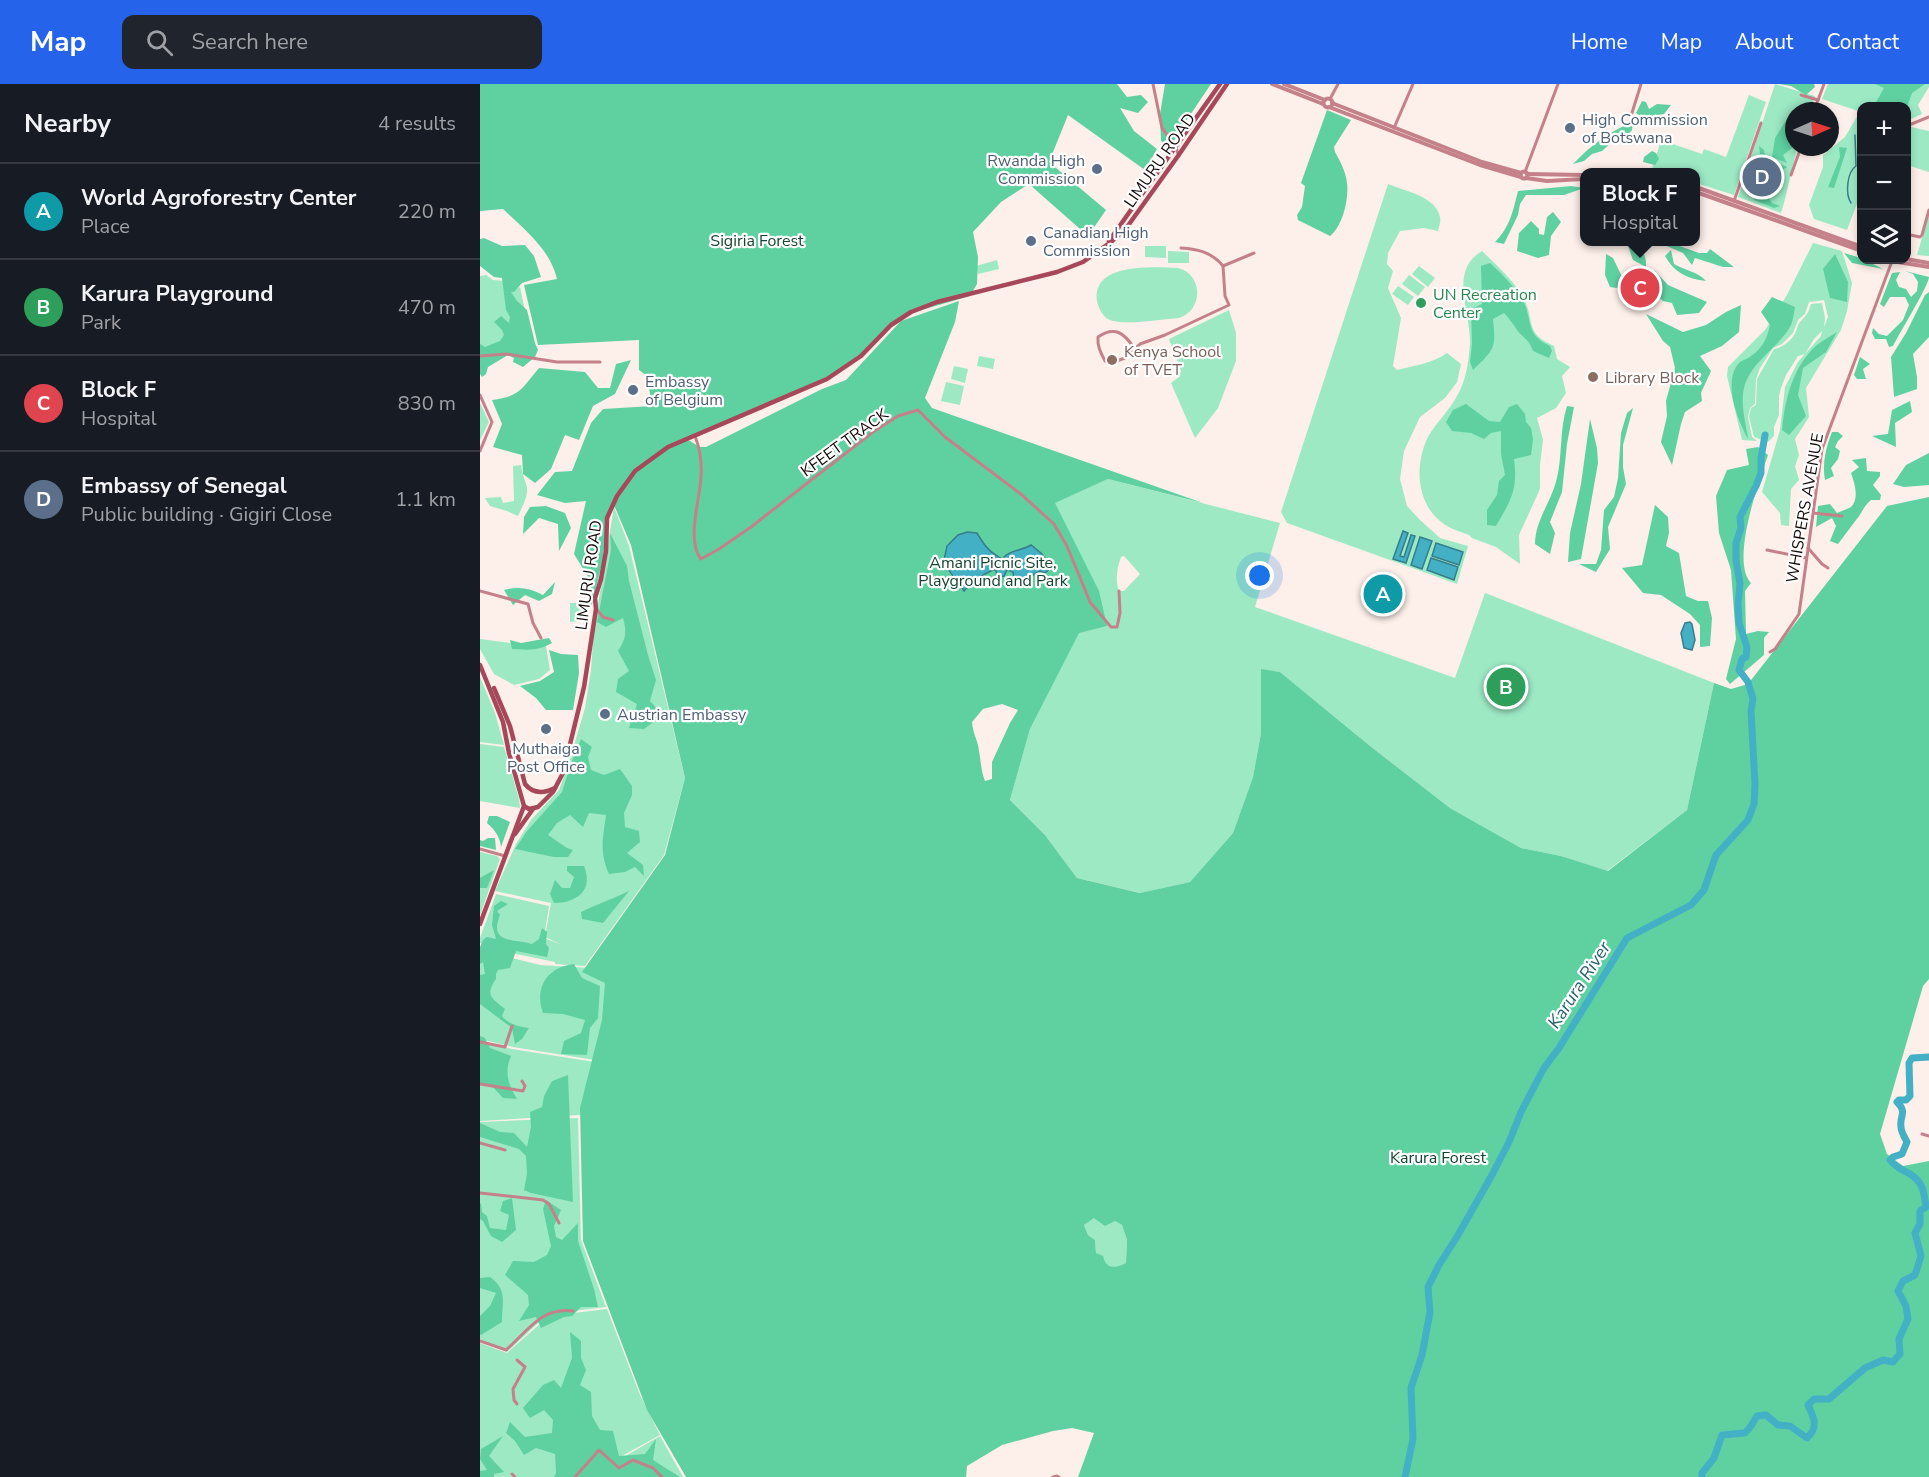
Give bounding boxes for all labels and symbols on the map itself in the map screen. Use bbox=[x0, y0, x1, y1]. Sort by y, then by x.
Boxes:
north arrow bbox=[1785, 102, 1839, 156]
street label: LIMURU ROAD bbox=[1119, 109, 1201, 212]
place label: High Commission of Botswana bbox=[1582, 109, 1708, 149]
marker: High Commission of Botswana bbox=[1563, 121, 1577, 135]
place label: Rwanda High Commission bbox=[987, 150, 1085, 190]
pin: D bbox=[1742, 154, 1782, 200]
marker: Rwanda High Commission bbox=[1090, 162, 1104, 176]
place label: Canadian High Commission bbox=[1043, 222, 1149, 262]
park label: Sigiria Forest bbox=[710, 230, 804, 252]
marker: Canadian High Commission bbox=[1024, 234, 1038, 248]
pin: C bbox=[1620, 266, 1660, 310]
place label: UN Recreation Center bbox=[1433, 284, 1537, 324]
marker: UN Recreation Center bbox=[1414, 296, 1428, 310]
place label: Kenya School of TVET bbox=[1124, 341, 1221, 381]
marker: Kenya School of TVET bbox=[1105, 353, 1119, 367]
place label: Library Block bbox=[1605, 367, 1700, 389]
marker: Library Block bbox=[1586, 370, 1600, 384]
place label: Embassy of Belgium bbox=[645, 371, 723, 411]
marker: Embassy of Belgium bbox=[626, 383, 640, 397]
street label: KFEET TRACK bbox=[796, 403, 894, 482]
street label: WHISPERS AVENUE bbox=[1781, 432, 1829, 585]
street label: LIMURU ROAD bbox=[570, 519, 608, 632]
park label: Amani Picnic Site, Playground and Park bbox=[918, 552, 1069, 592]
your location bbox=[1245, 561, 1274, 590]
pin: A bbox=[1364, 572, 1402, 616]
pin: B bbox=[1486, 664, 1526, 710]
place label: Austrian Embassy bbox=[617, 704, 747, 726]
marker: Austrian Embassy bbox=[598, 707, 612, 721]
marker: Muthaiga Post Office bbox=[539, 722, 553, 736]
place label: Muthaiga Post Office bbox=[507, 738, 585, 778]
water label: Karura River bbox=[1542, 936, 1616, 1033]
park label: Karura Forest bbox=[1390, 1147, 1486, 1169]

